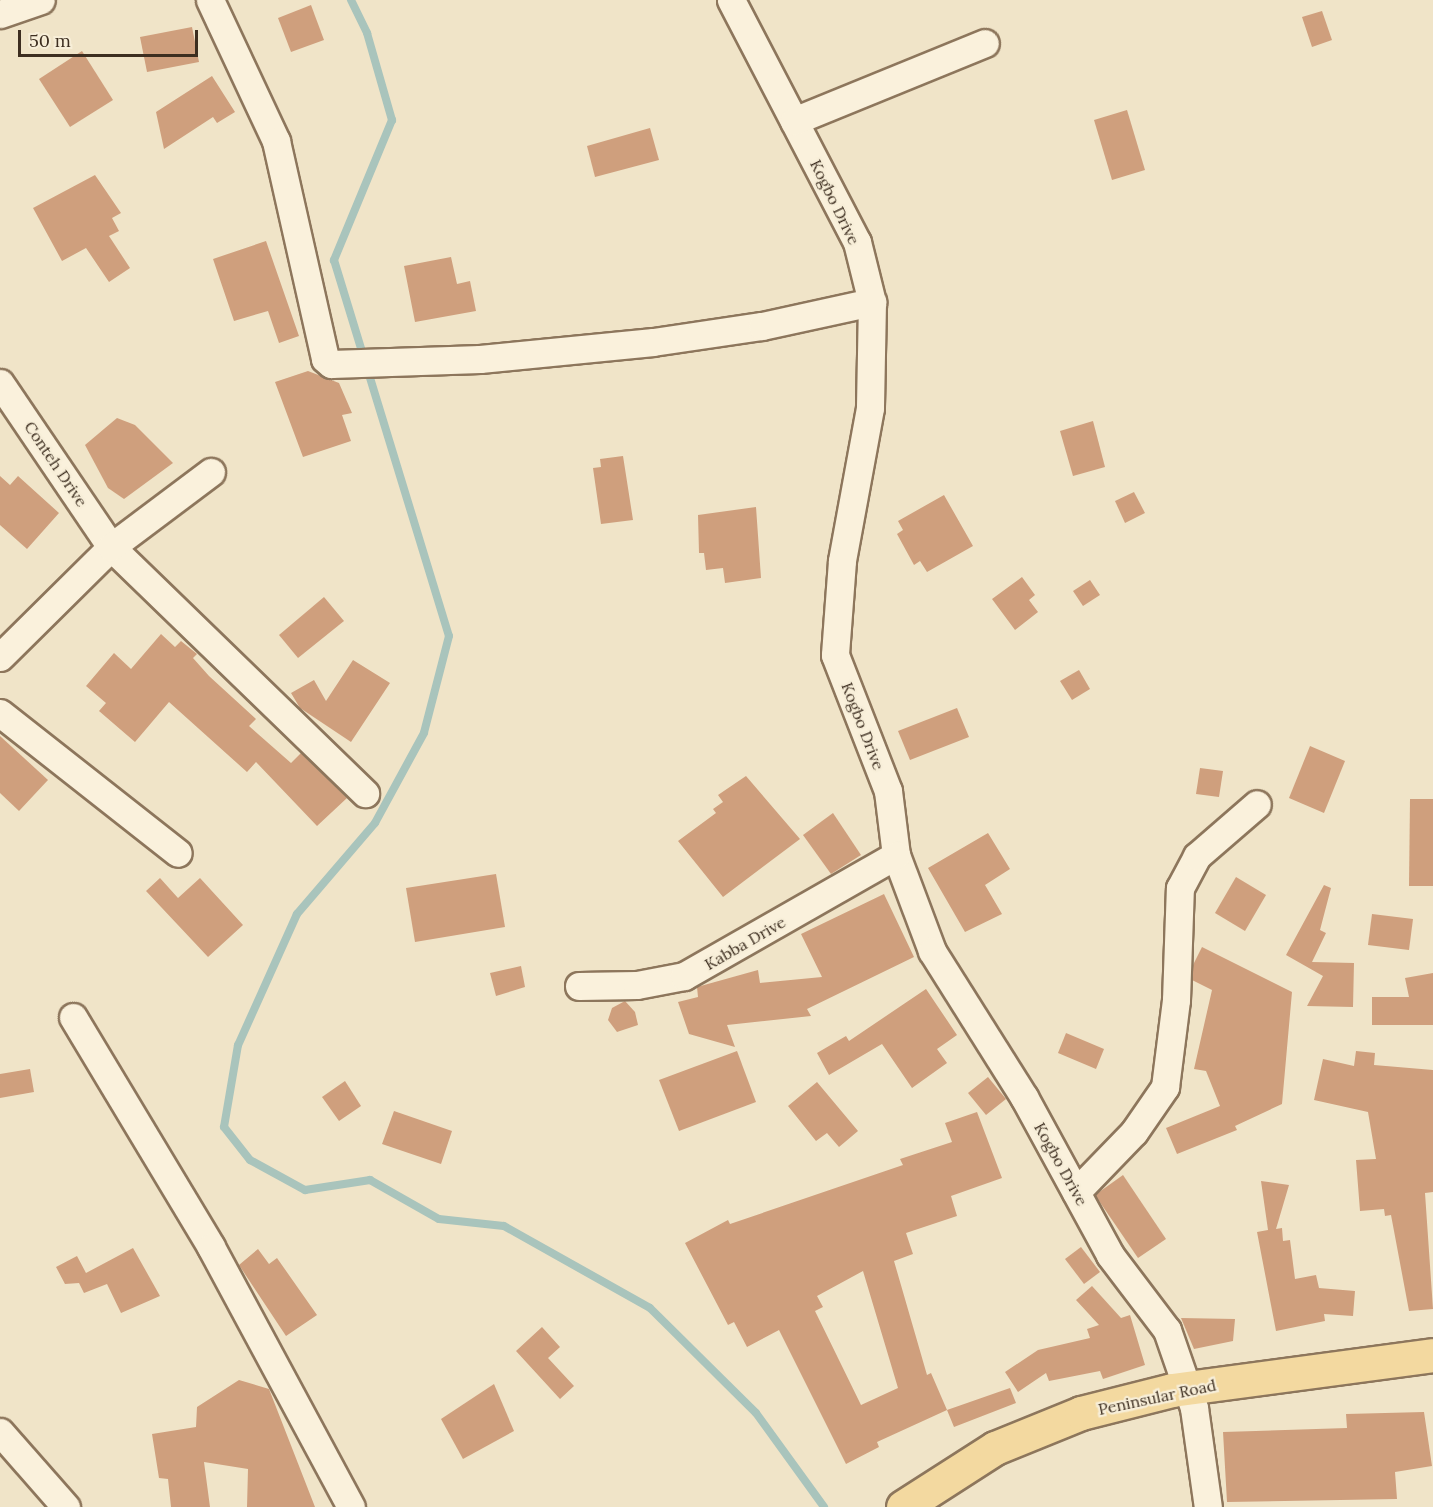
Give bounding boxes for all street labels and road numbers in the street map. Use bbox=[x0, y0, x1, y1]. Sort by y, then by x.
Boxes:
street label: Kogbo Drive bbox=[806, 156, 864, 248]
street label: Conteh Drive bbox=[20, 418, 92, 510]
street label: Kogbo Drive bbox=[838, 680, 888, 772]
street label: Kabba Drive bbox=[701, 912, 789, 974]
street label: Kogbo Drive bbox=[1030, 1119, 1092, 1209]
street label: Peninsular Road bbox=[1096, 1375, 1218, 1419]

